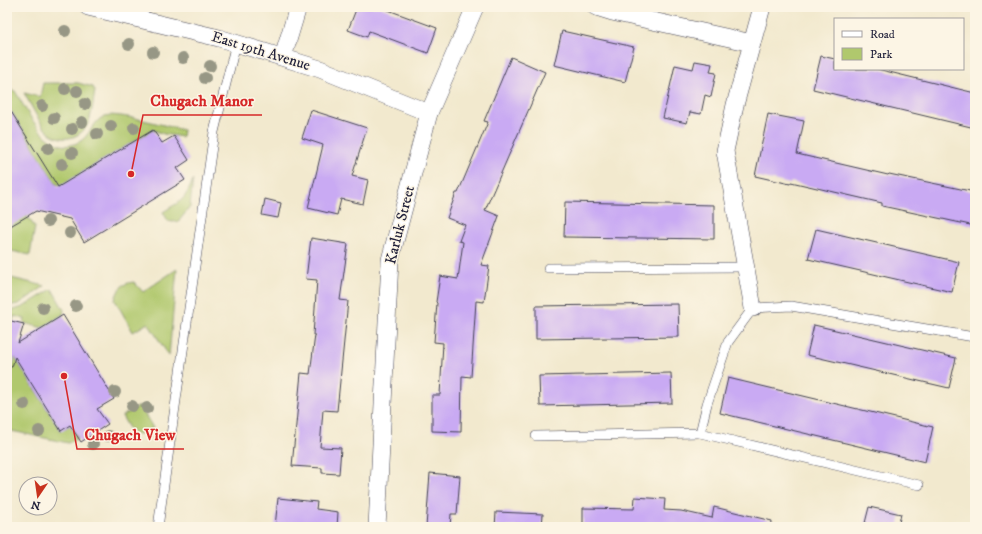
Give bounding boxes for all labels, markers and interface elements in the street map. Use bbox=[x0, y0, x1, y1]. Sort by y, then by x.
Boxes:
legend bbox=[834, 18, 964, 70]
street label: East 19th Avenue bbox=[209, 27, 313, 75]
text: Road bbox=[870, 27, 895, 42]
text: Park bbox=[870, 47, 892, 62]
callout: Chugach Manor bbox=[143, 87, 262, 115]
text: Chugach Manor bbox=[150, 91, 255, 111]
street label: Karluk Street bbox=[381, 184, 419, 266]
callout: Chugach View bbox=[77, 421, 184, 449]
text: Chugach View bbox=[85, 425, 176, 445]
north arrow bbox=[18, 476, 58, 516]
text: N bbox=[30, 497, 42, 513]

